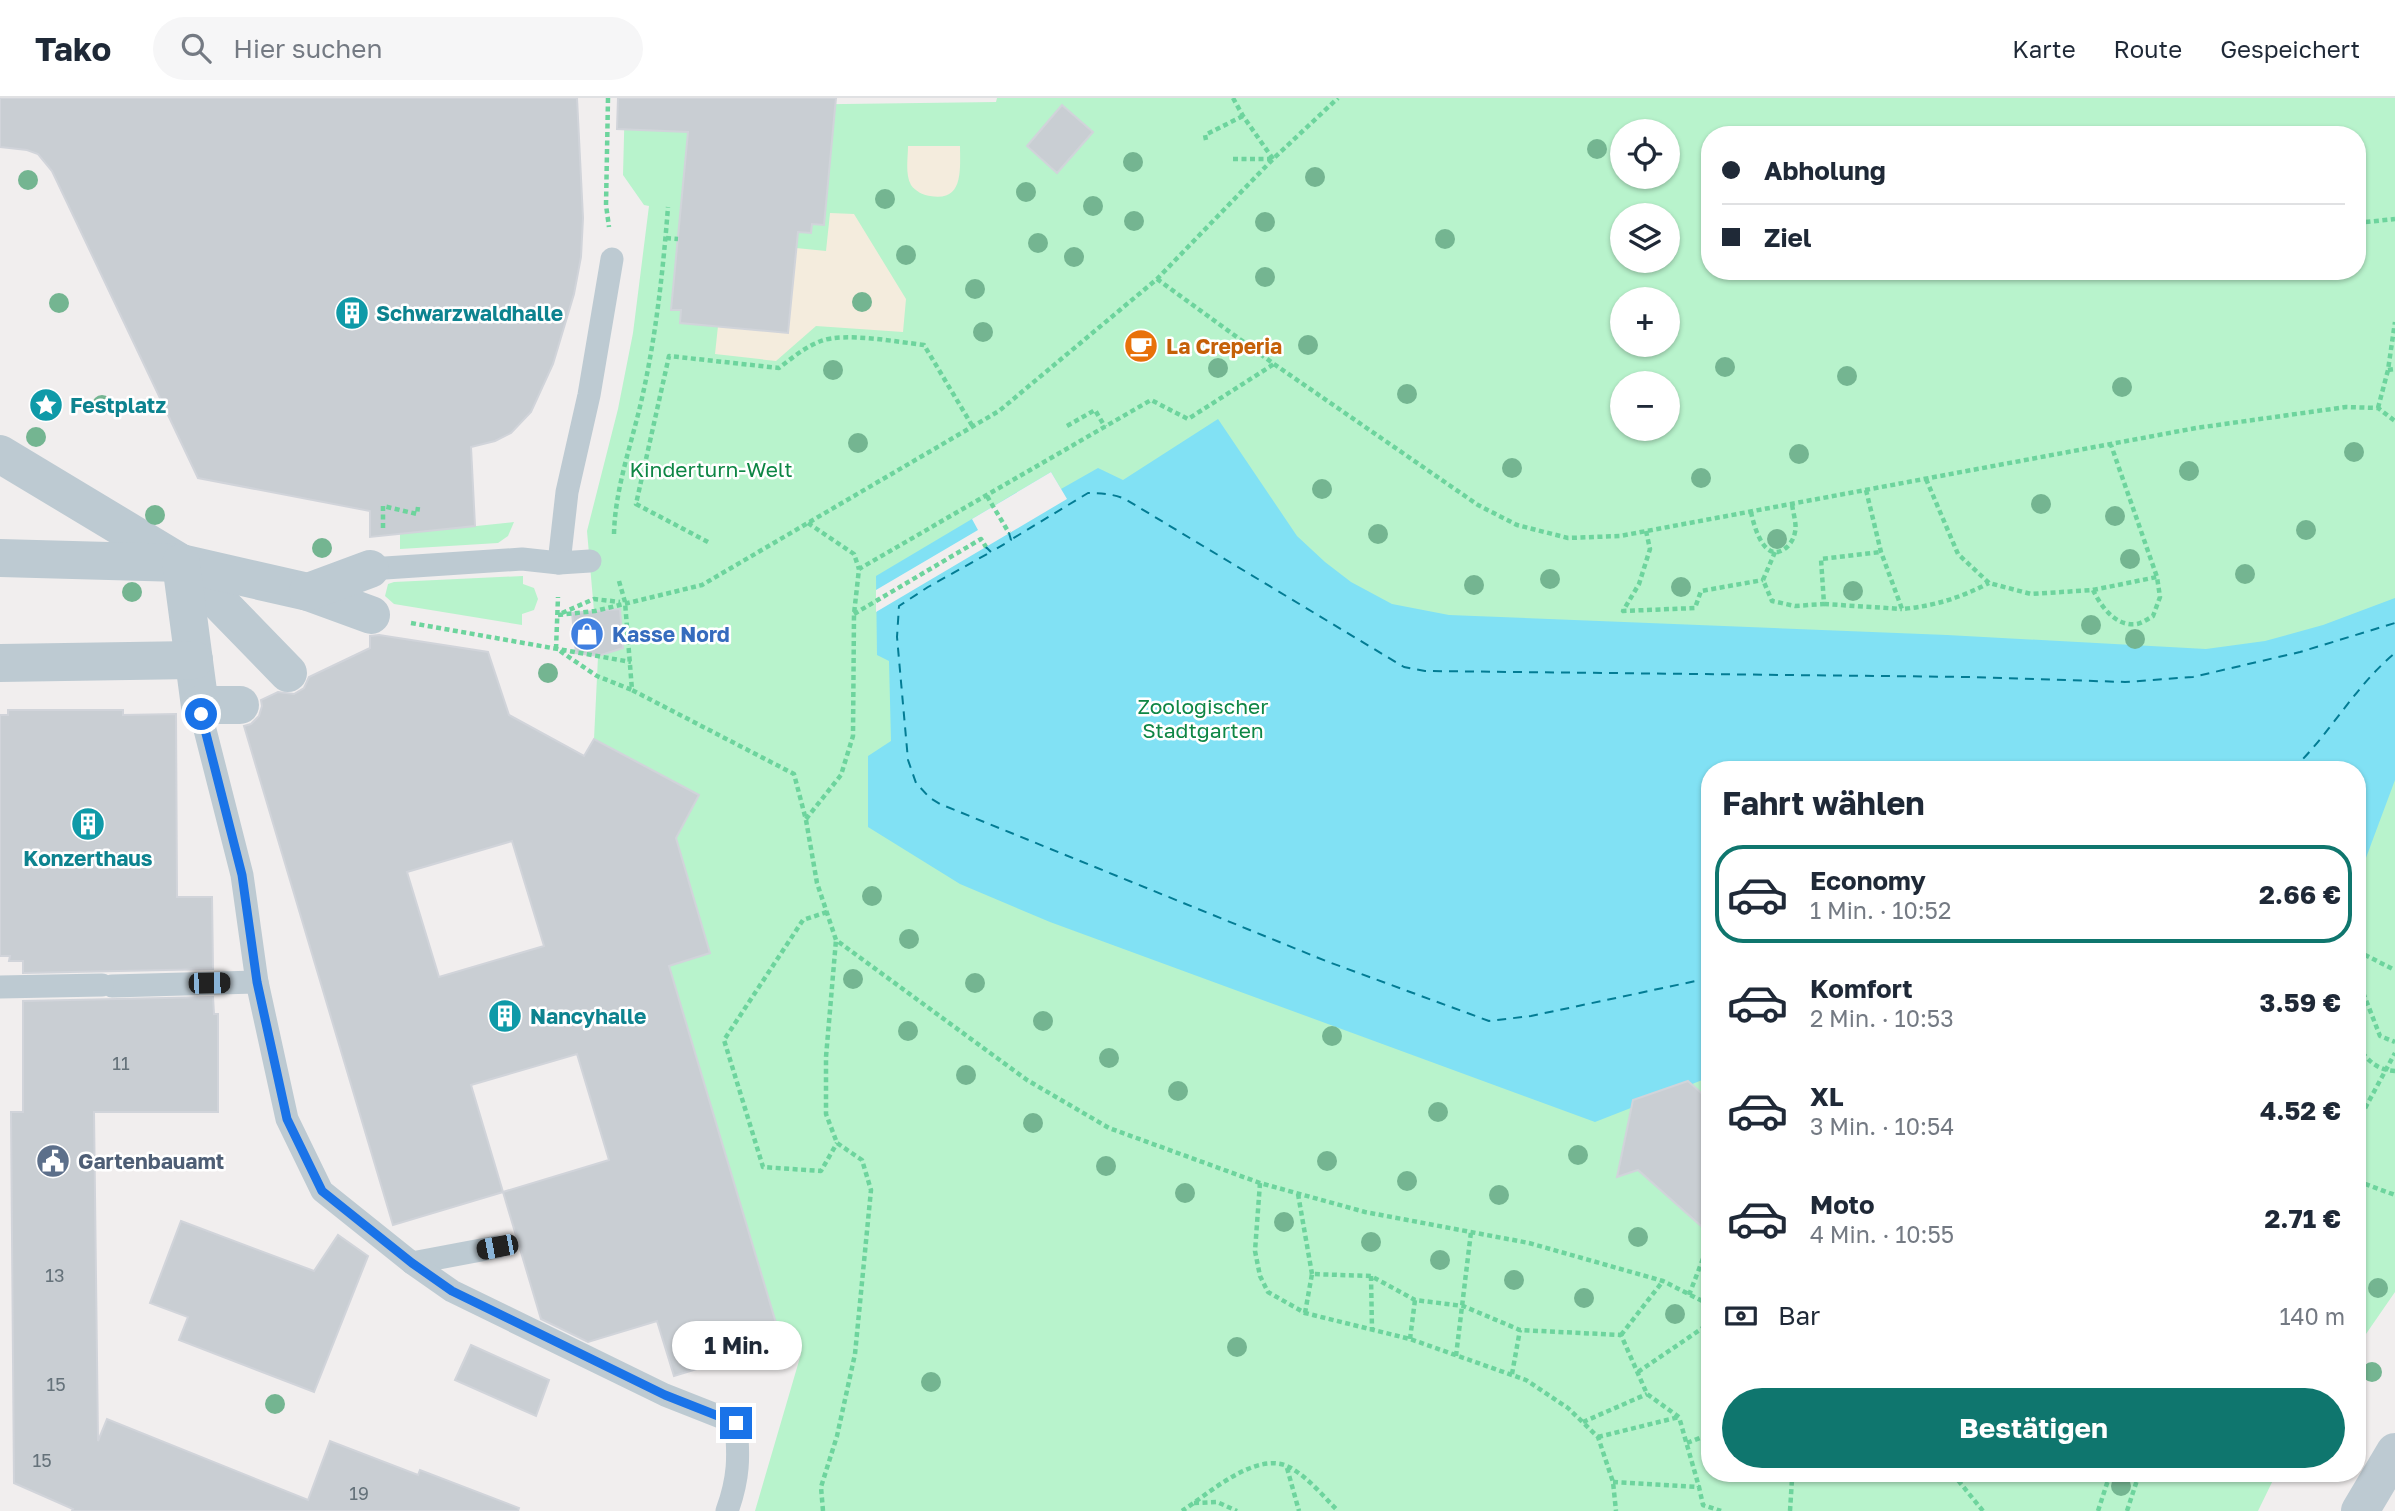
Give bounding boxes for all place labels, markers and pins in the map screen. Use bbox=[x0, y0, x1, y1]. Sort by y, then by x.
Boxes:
building icon: Schwarzwaldhalle bbox=[333, 294, 371, 332]
place label: Schwarzwaldhalle bbox=[376, 300, 563, 326]
cafe icon: La Creperia bbox=[1122, 327, 1160, 365]
place label: La Creperia bbox=[1166, 333, 1282, 359]
place icon: Festplatz bbox=[27, 386, 65, 424]
place label: Festplatz bbox=[70, 392, 167, 418]
shop icon: Kasse Nord bbox=[568, 615, 606, 653]
place label: Kasse Nord bbox=[612, 621, 730, 647]
building icon: Konzerthaus bbox=[69, 805, 107, 843]
place label: Konzerthaus bbox=[23, 845, 153, 871]
building icon: Nancyhalle bbox=[486, 997, 524, 1035]
place label: Nancyhalle bbox=[530, 1003, 646, 1029]
public building icon: Gartenbauamt bbox=[34, 1142, 72, 1180]
place label: Gartenbauamt bbox=[78, 1148, 224, 1174]

